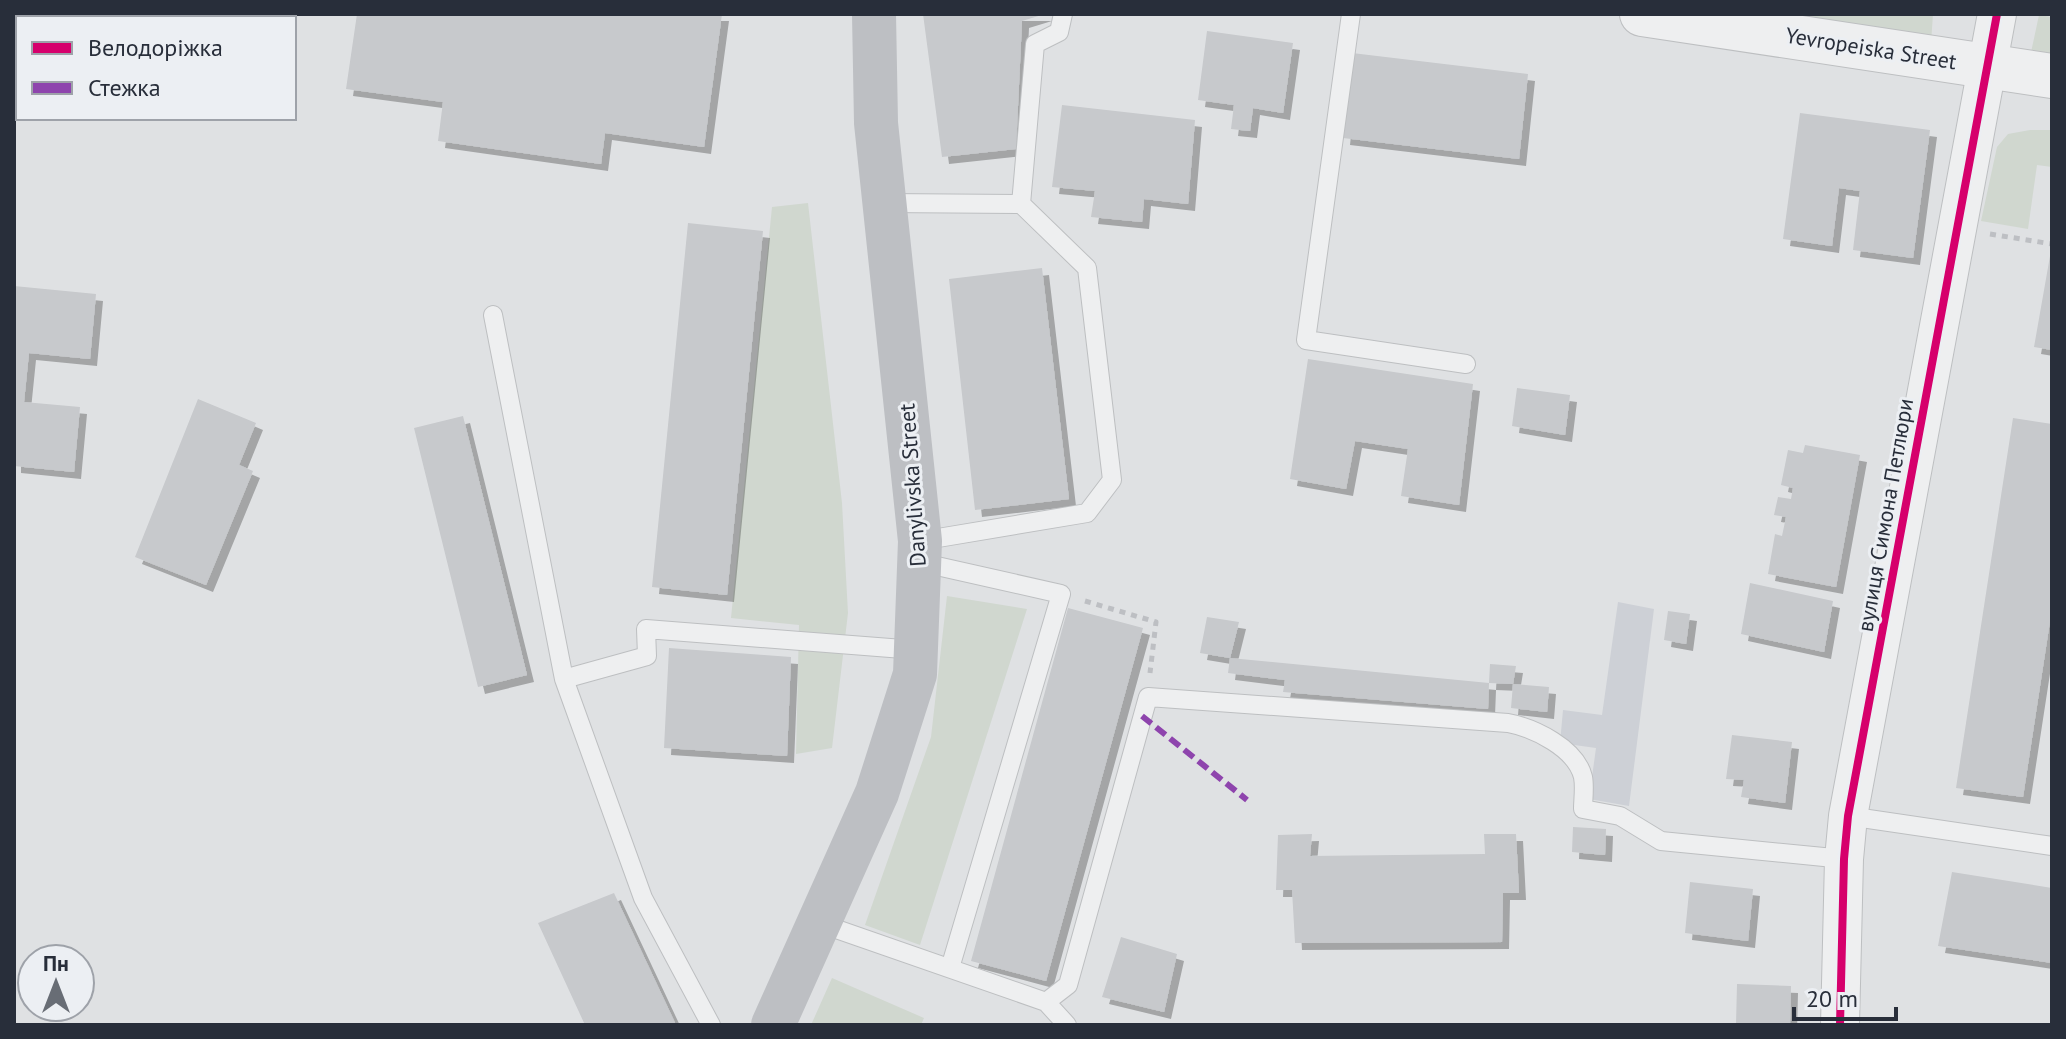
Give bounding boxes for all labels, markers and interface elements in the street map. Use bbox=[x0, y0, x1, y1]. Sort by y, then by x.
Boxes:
legend bbox=[16, 16, 296, 120]
street label: Yevropeiska Street bbox=[1784, 21, 1959, 75]
text: Велодоріжка bbox=[88, 32, 223, 63]
text: Стежка bbox=[88, 72, 161, 103]
street label: вулиця Симона Петлюри bbox=[1851, 396, 1919, 634]
street label: Danylivska Street bbox=[892, 402, 932, 567]
north arrow bbox=[16, 943, 96, 1023]
text: Пн bbox=[43, 949, 69, 977]
scale bar bbox=[1794, 971, 1896, 1021]
text: 20 m bbox=[1806, 983, 1858, 1014]

